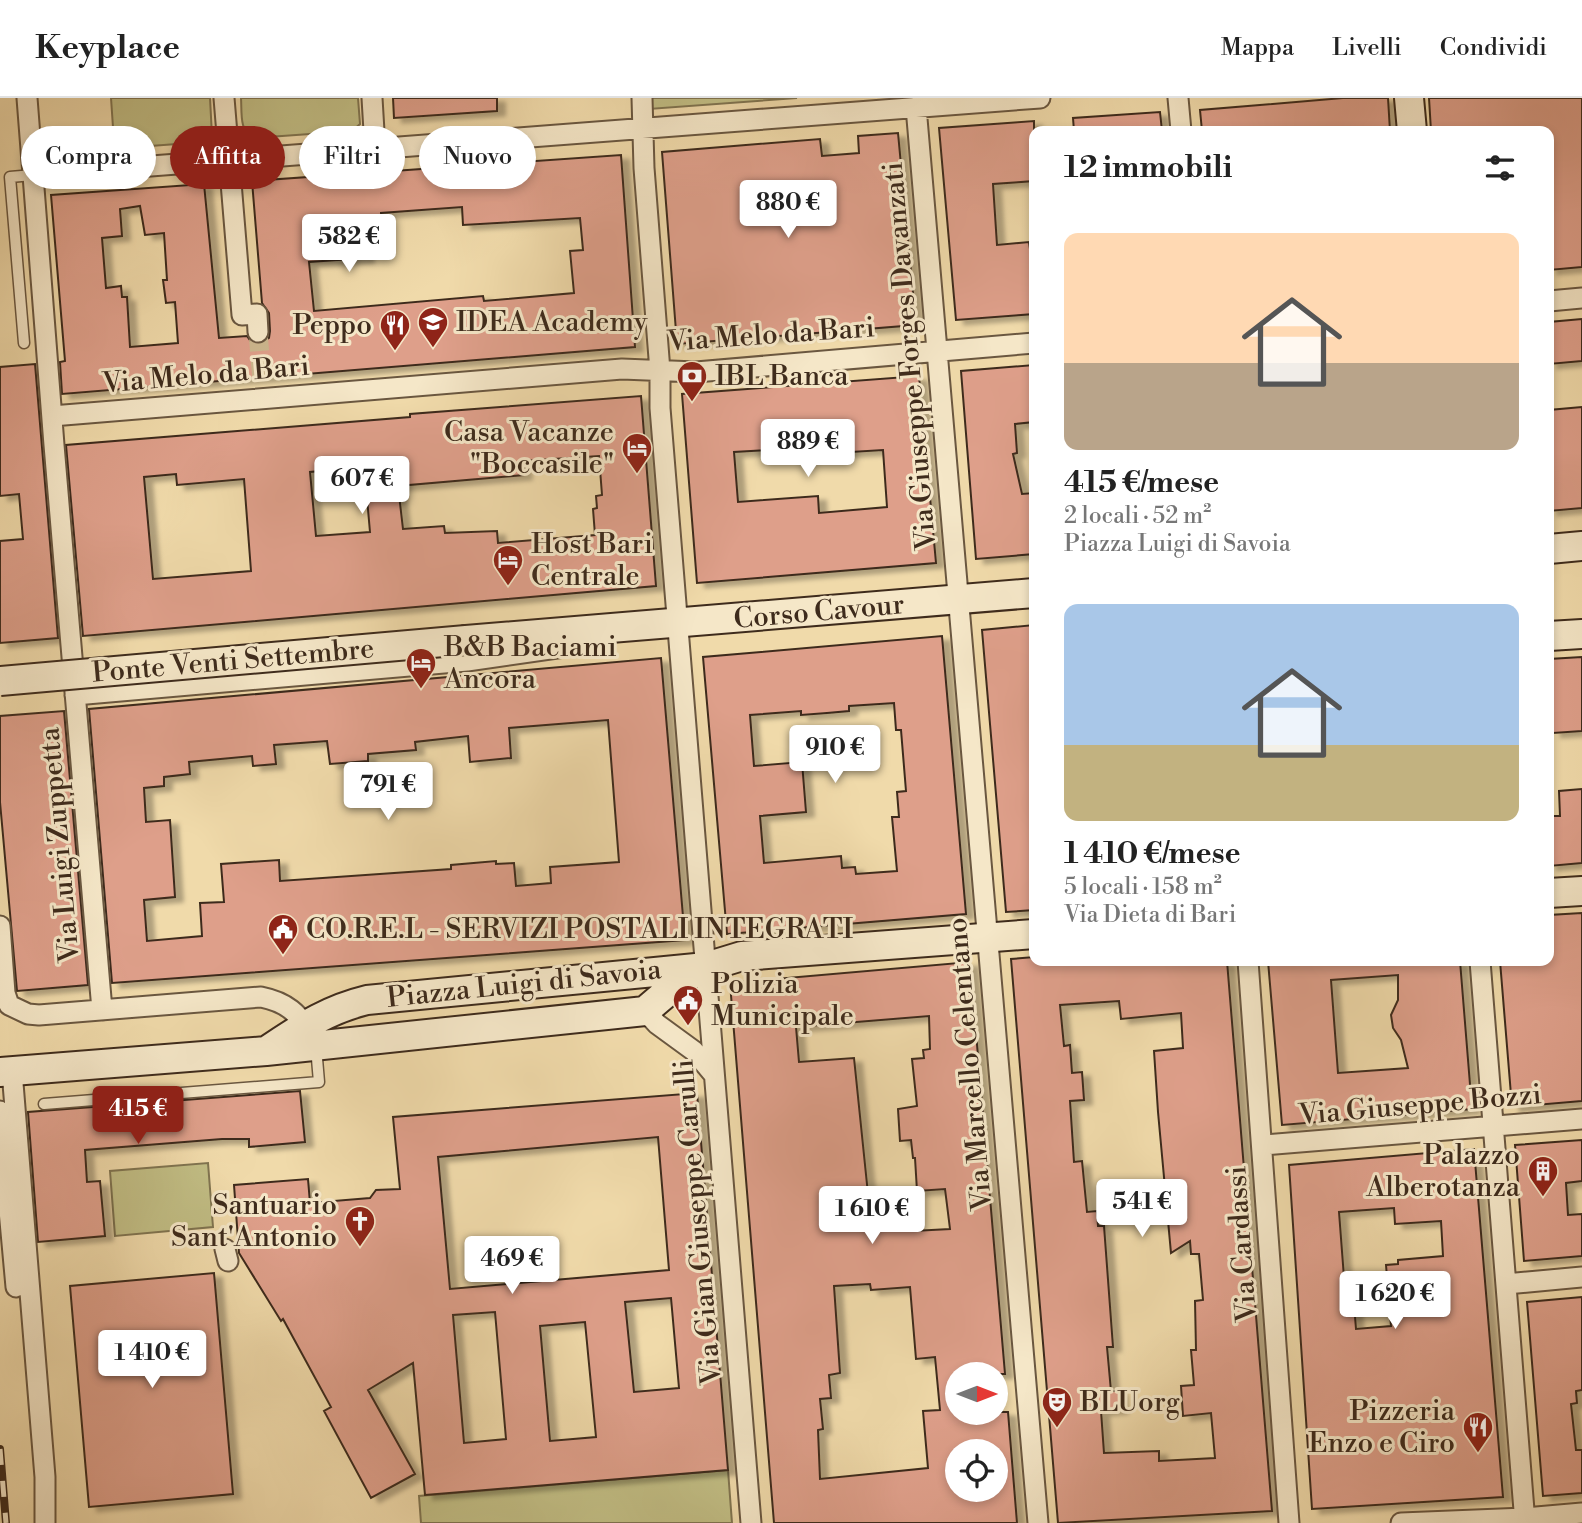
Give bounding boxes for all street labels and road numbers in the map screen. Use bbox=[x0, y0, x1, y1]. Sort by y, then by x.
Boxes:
street label: Via Giuseppe Forges Davanzati bbox=[876, 160, 944, 553]
street label: Via Melo da Bari bbox=[665, 310, 876, 360]
street label: Via Melo da Bari bbox=[100, 349, 311, 402]
street label: Corso Cavour bbox=[732, 587, 906, 637]
street label: Ponte Venti Settembre bbox=[90, 631, 376, 691]
street label: Via Luigi Zuppetta bbox=[32, 725, 88, 965]
street label: Via Marcello Celentano bbox=[940, 916, 1000, 1213]
street label: Piazza Luigi di Savoia bbox=[385, 952, 664, 1016]
street label: Via Gian Giuseppe Carulli bbox=[666, 1058, 730, 1387]
street label: Via Giuseppe Bozzi bbox=[1296, 1077, 1543, 1133]
street label: Via Cardassi bbox=[1219, 1165, 1265, 1324]

